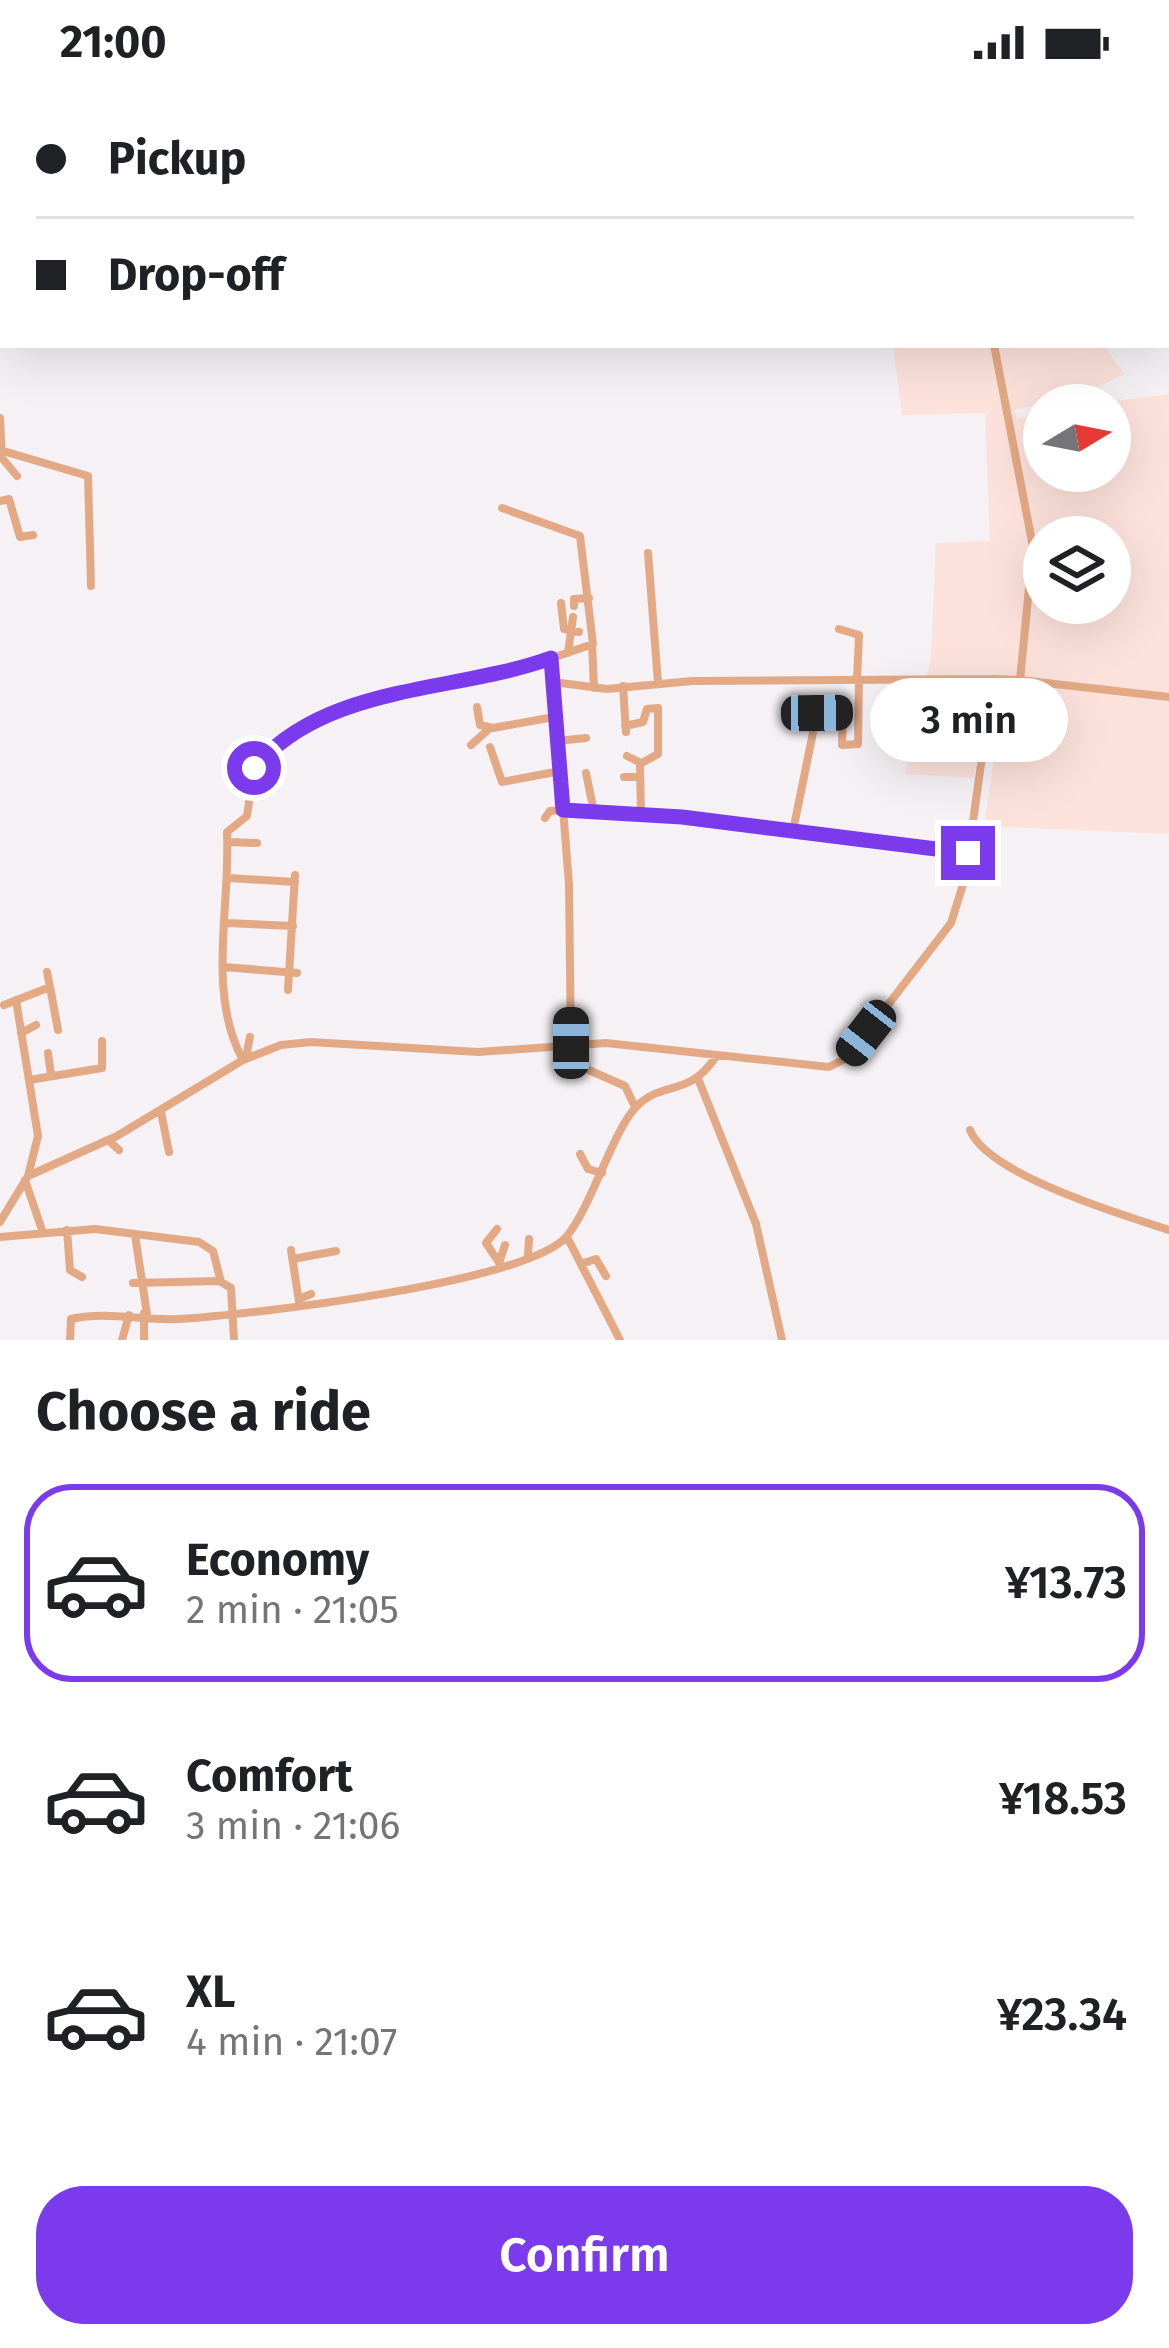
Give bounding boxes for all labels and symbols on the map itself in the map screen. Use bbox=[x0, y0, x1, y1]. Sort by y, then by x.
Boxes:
north arrow bbox=[1023, 384, 1131, 492]
callout: 3 min bbox=[869, 679, 1067, 763]
car bbox=[781, 694, 853, 732]
route start bbox=[227, 741, 281, 795]
route end bbox=[941, 826, 995, 880]
car bbox=[830, 994, 902, 1072]
car bbox=[553, 1007, 589, 1079]

